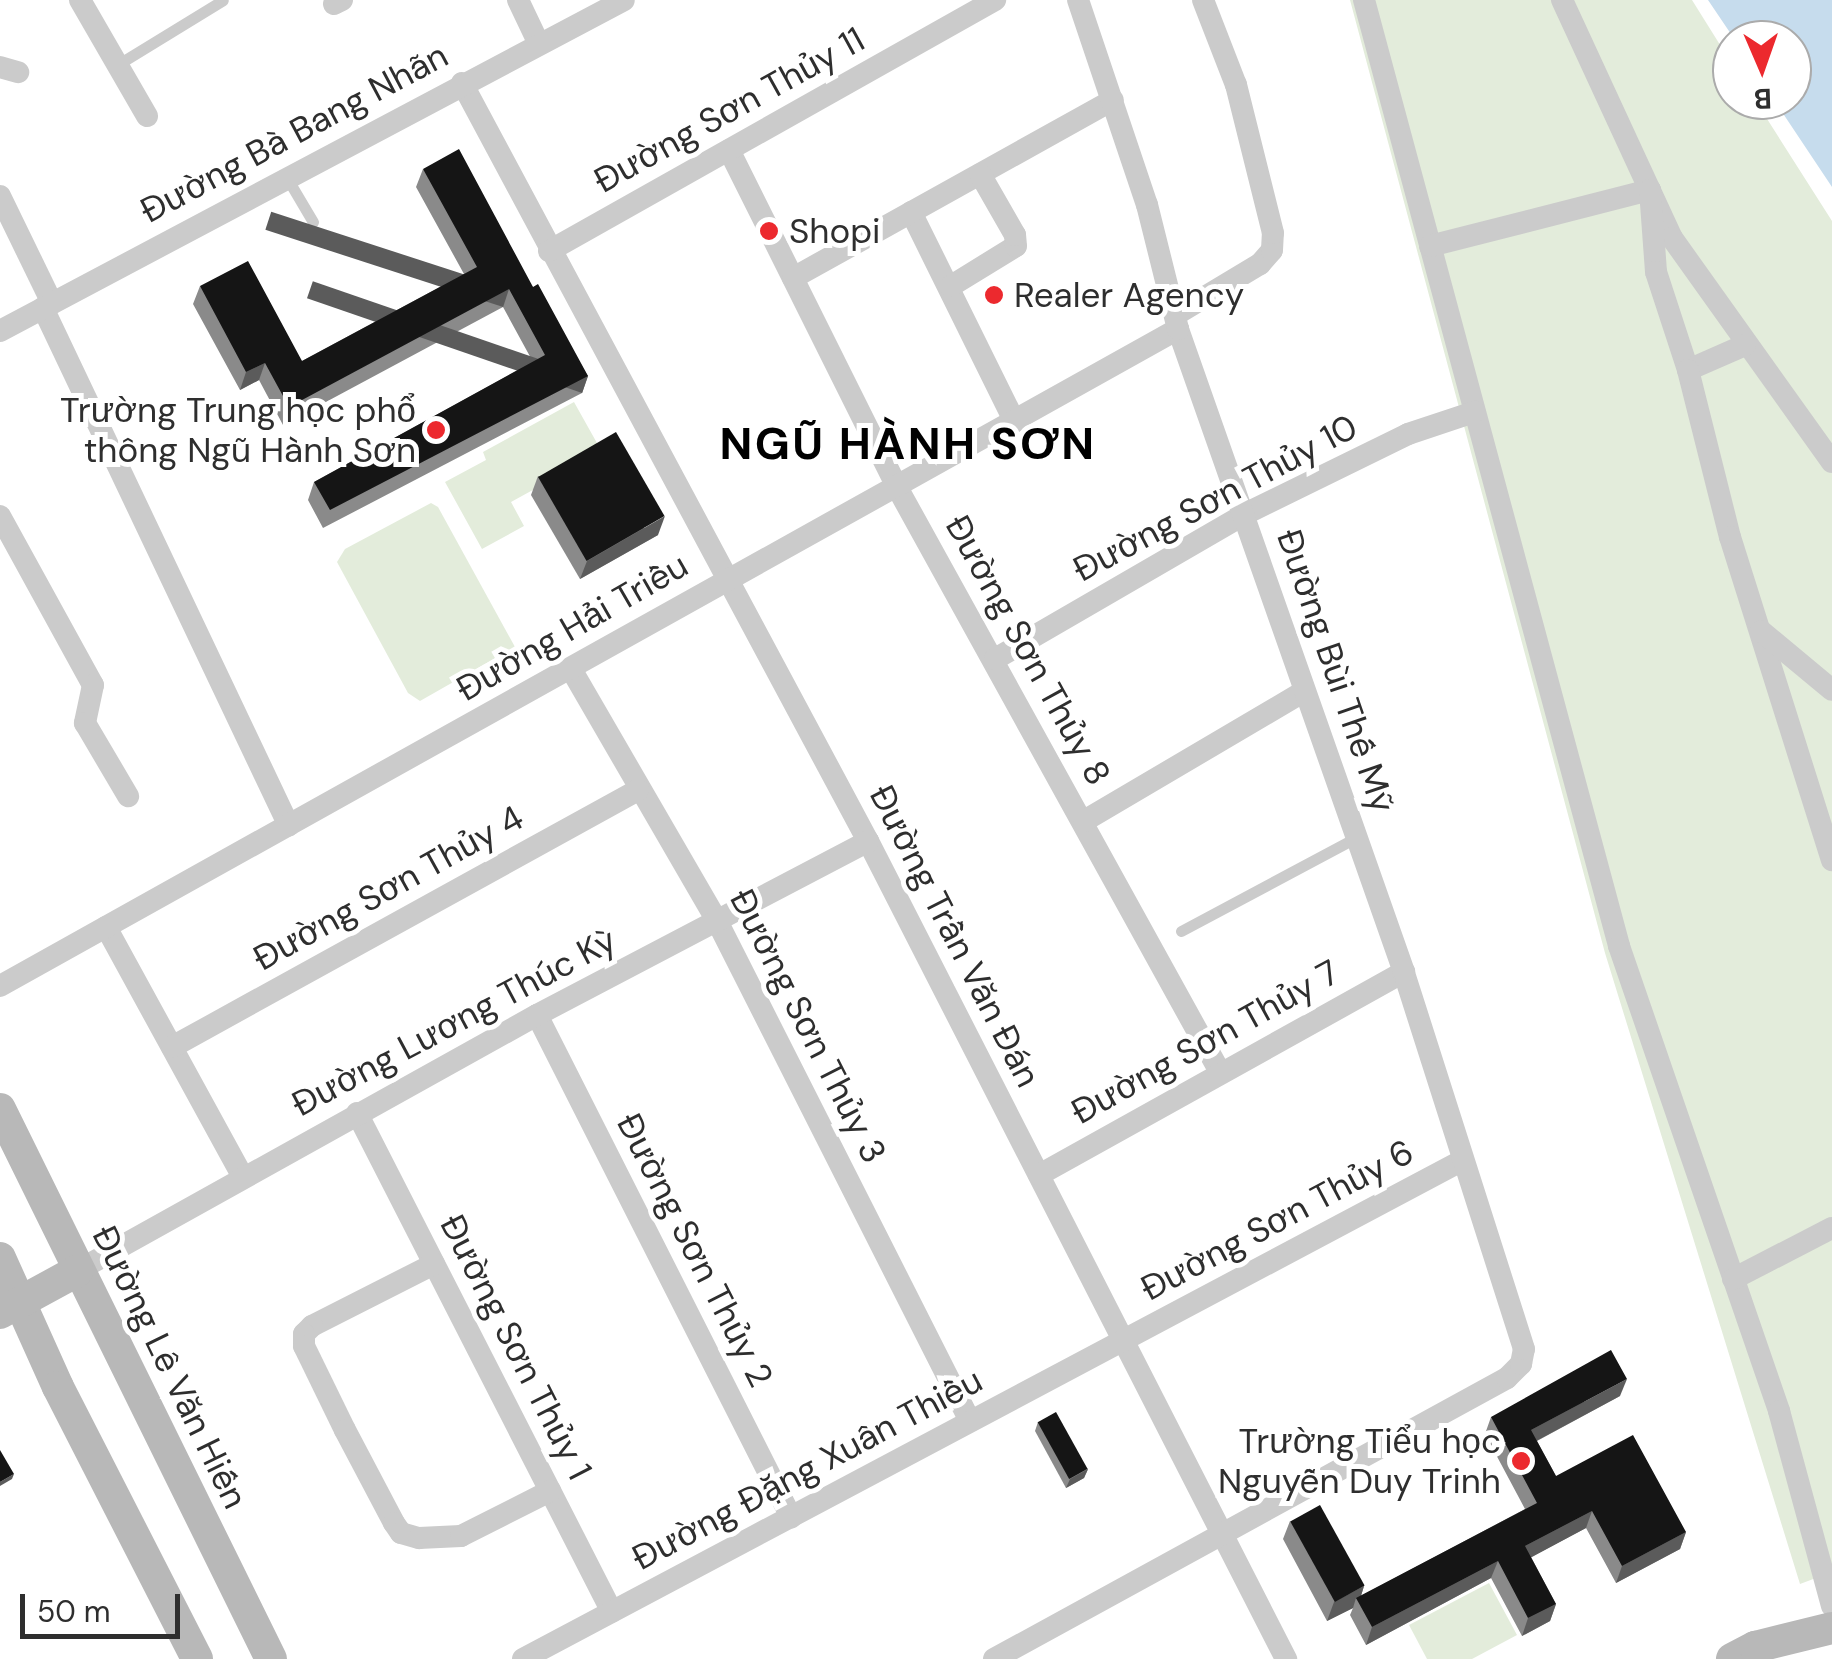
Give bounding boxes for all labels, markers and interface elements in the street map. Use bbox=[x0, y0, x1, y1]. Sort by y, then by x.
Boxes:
street label: Đường Sơn Thủy 11 bbox=[586, 18, 872, 202]
north arrow bbox=[1712, 20, 1812, 120]
street label: Đường Bà Bang Nhãn bbox=[133, 34, 455, 232]
text: B bbox=[1753, 80, 1773, 117]
place label: Shopi bbox=[789, 210, 880, 252]
marker: Shopi bbox=[758, 220, 780, 242]
place label: Realer Agency bbox=[1014, 274, 1244, 316]
marker: Realer Agency bbox=[983, 284, 1005, 306]
place label: Trường Trung học phổ thông Ngũ Hành Sơn bbox=[60, 389, 416, 471]
street label: Đường Sơn Thủy 10 bbox=[1066, 405, 1364, 591]
district label: NGŨ HÀNH SƠN bbox=[719, 417, 1097, 471]
marker: Trường Trung học phổ thông Ngũ Hành Sơn bbox=[425, 419, 447, 441]
street label: Đường Sơn Thủy 8 bbox=[936, 508, 1120, 792]
street label: Đường Bùi Thế Mỹ bbox=[1268, 524, 1404, 818]
street label: Đường Hải Triều bbox=[449, 544, 695, 710]
street label: Đường Trần Văn Đán bbox=[861, 778, 1049, 1094]
street label: Đường Sơn Thủy 4 bbox=[246, 796, 530, 980]
street label: Đường Sơn Thủy 3 bbox=[721, 882, 895, 1170]
street label: Đường Lương Thúc Kỳ bbox=[285, 919, 623, 1125]
street label: Đường Sơn Thủy 7 bbox=[1064, 951, 1346, 1133]
street label: Đường Sơn Thủy 2 bbox=[608, 1106, 782, 1394]
street label: Đường Sơn Thủy 6 bbox=[1133, 1130, 1421, 1310]
street label: Đường Sơn Thủy 1 bbox=[431, 1208, 601, 1486]
street label: Đường Lê Văn Hiến bbox=[83, 1219, 257, 1515]
street label: Đường Đặng Xuân Thiều bbox=[625, 1359, 989, 1579]
place label: Trường Tiểu học Nguyễn Duy Trinh bbox=[1218, 1420, 1501, 1502]
marker: Trường Tiểu học Nguyễn Duy Trinh bbox=[1510, 1450, 1532, 1472]
scale bar bbox=[25, 1574, 185, 1636]
text: 50 m bbox=[37, 1592, 111, 1631]

